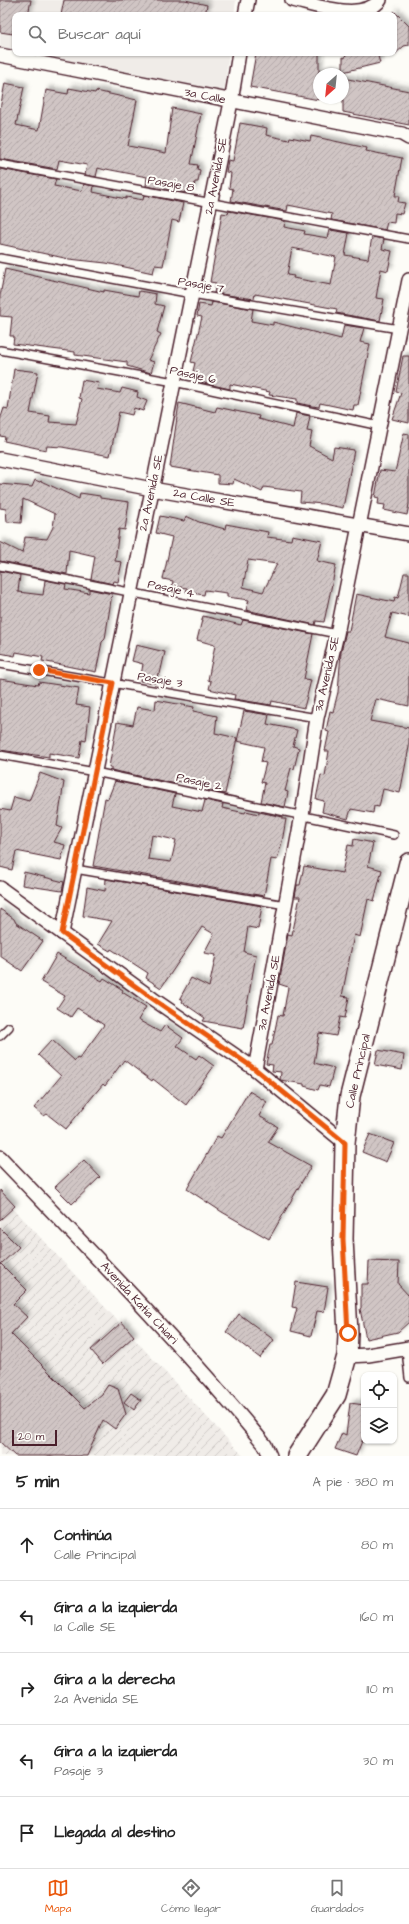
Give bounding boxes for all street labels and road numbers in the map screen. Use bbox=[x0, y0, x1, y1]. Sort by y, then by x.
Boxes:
street label: 3a Calle bbox=[183, 84, 228, 108]
street label: 2a Avenida SE bbox=[200, 136, 232, 216]
street label: Pasaje 8 bbox=[146, 172, 196, 196]
street label: Pasaje 7 bbox=[177, 273, 226, 298]
street label: Pasaje 6 bbox=[168, 362, 218, 388]
street label: 2a Avenida SE bbox=[135, 453, 167, 533]
street label: 2a Calle SE bbox=[172, 484, 236, 512]
street label: Pasaje 4 bbox=[146, 576, 196, 602]
street label: 3a Avenida SE bbox=[310, 635, 344, 713]
street label: Pasaje 3 bbox=[136, 668, 184, 692]
street label: Pasaje 2 bbox=[175, 769, 223, 795]
street label: 3a Avenida SE bbox=[253, 954, 285, 1032]
street label: Calle Principal bbox=[341, 1032, 375, 1110]
street label: Avenida Katia Chiari bbox=[96, 1258, 182, 1348]

